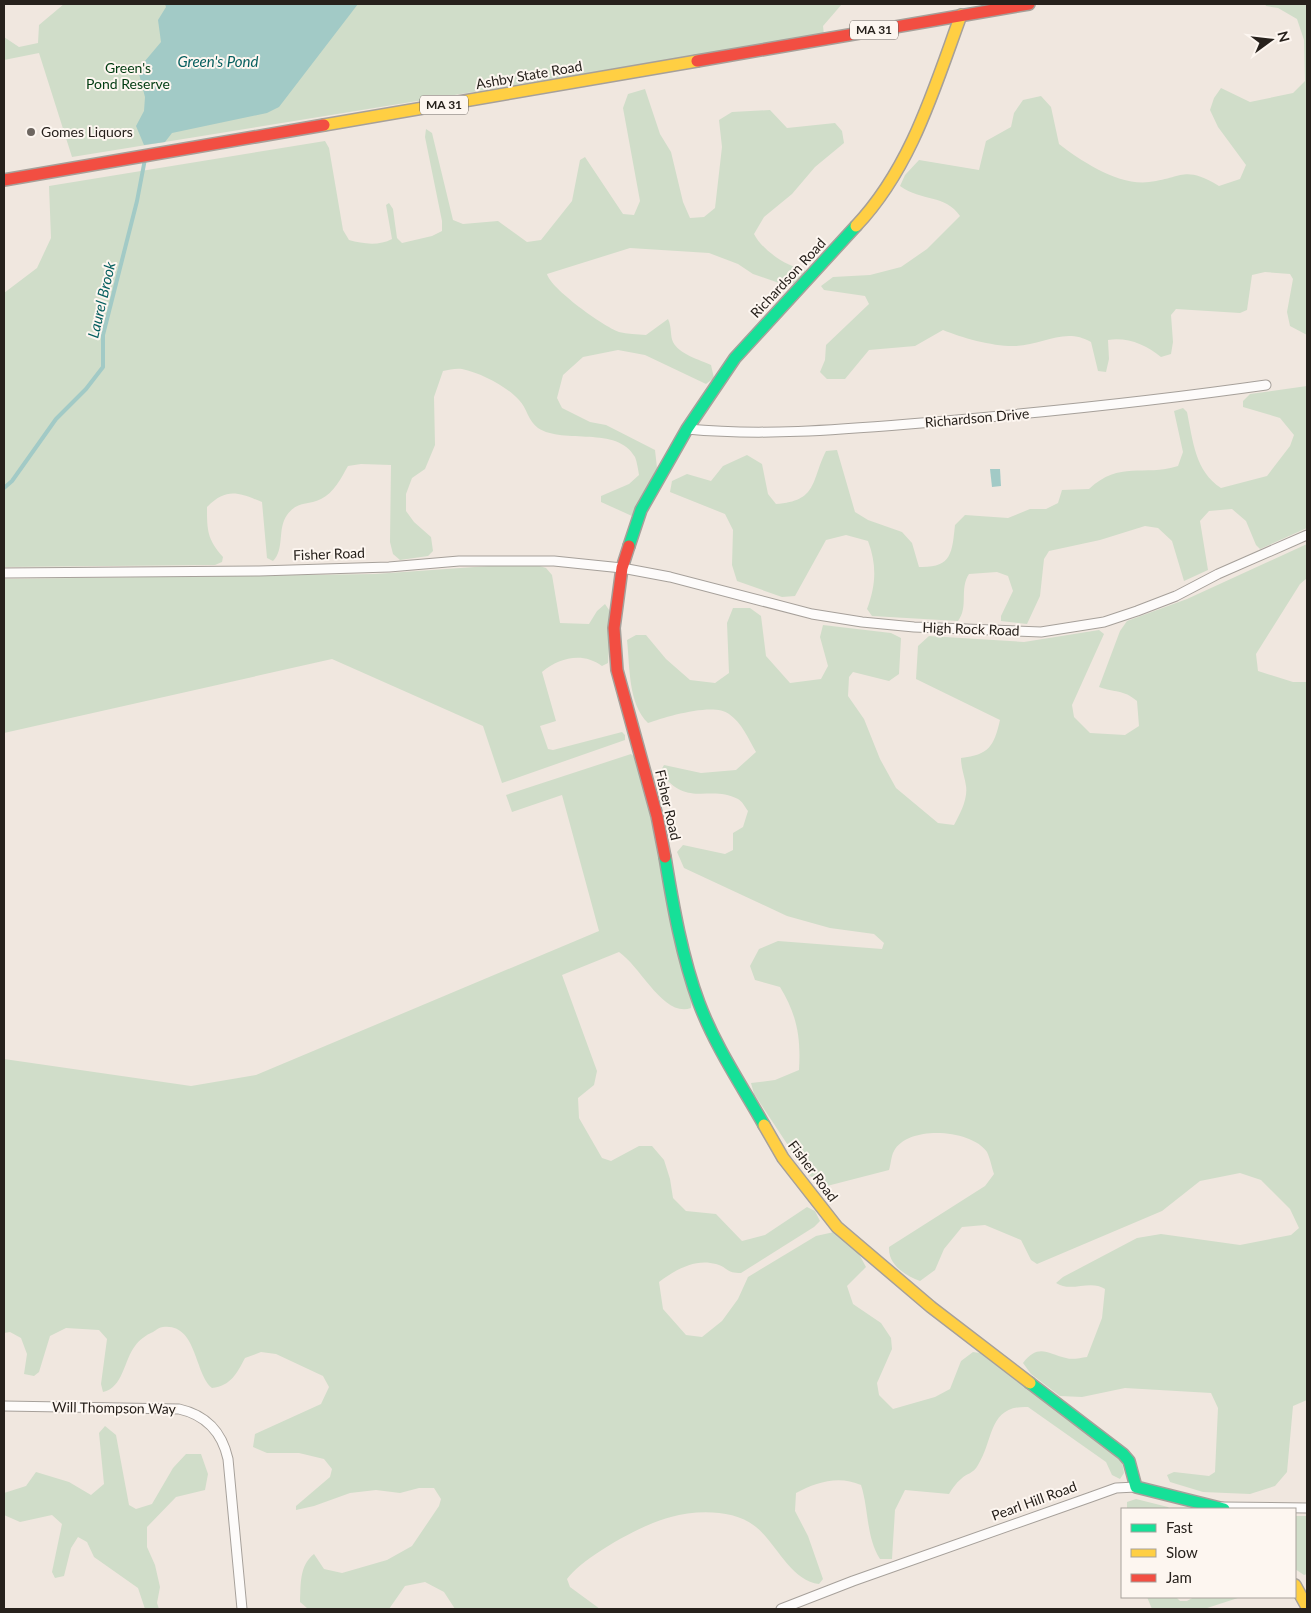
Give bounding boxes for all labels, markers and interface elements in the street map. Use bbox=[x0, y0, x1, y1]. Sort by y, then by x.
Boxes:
north arrow bbox=[1246, 15, 1296, 65]
road number: MA 31 bbox=[850, 20, 898, 40]
text: N bbox=[1274, 29, 1294, 44]
water label: Green's Pond bbox=[178, 52, 259, 70]
street label: Ashby State Road bbox=[474, 57, 583, 92]
park label: Green's Pond Reserve bbox=[86, 59, 170, 92]
road number: MA 31 bbox=[420, 96, 468, 114]
place label: Gomes Liquors bbox=[41, 123, 133, 140]
marker: Gomes Liquors bbox=[25, 126, 37, 138]
street label: Richardson Road bbox=[746, 234, 829, 321]
water label: Laurel Brook bbox=[84, 259, 119, 340]
street label: Richardson Drive bbox=[924, 404, 1030, 431]
street label: Fisher Road bbox=[293, 544, 365, 563]
street label: High Rock Road bbox=[922, 618, 1020, 639]
street label: Fisher Road bbox=[652, 768, 685, 842]
street label: Fisher Road bbox=[785, 1137, 842, 1205]
street label: Will Thompson Way bbox=[52, 1398, 177, 1417]
street label: Pearl Hill Road bbox=[989, 1477, 1079, 1524]
legend bbox=[1121, 1508, 1296, 1598]
text: Fast bbox=[1166, 1518, 1193, 1536]
text: Slow bbox=[1166, 1543, 1198, 1561]
text: Jam bbox=[1166, 1568, 1192, 1586]

